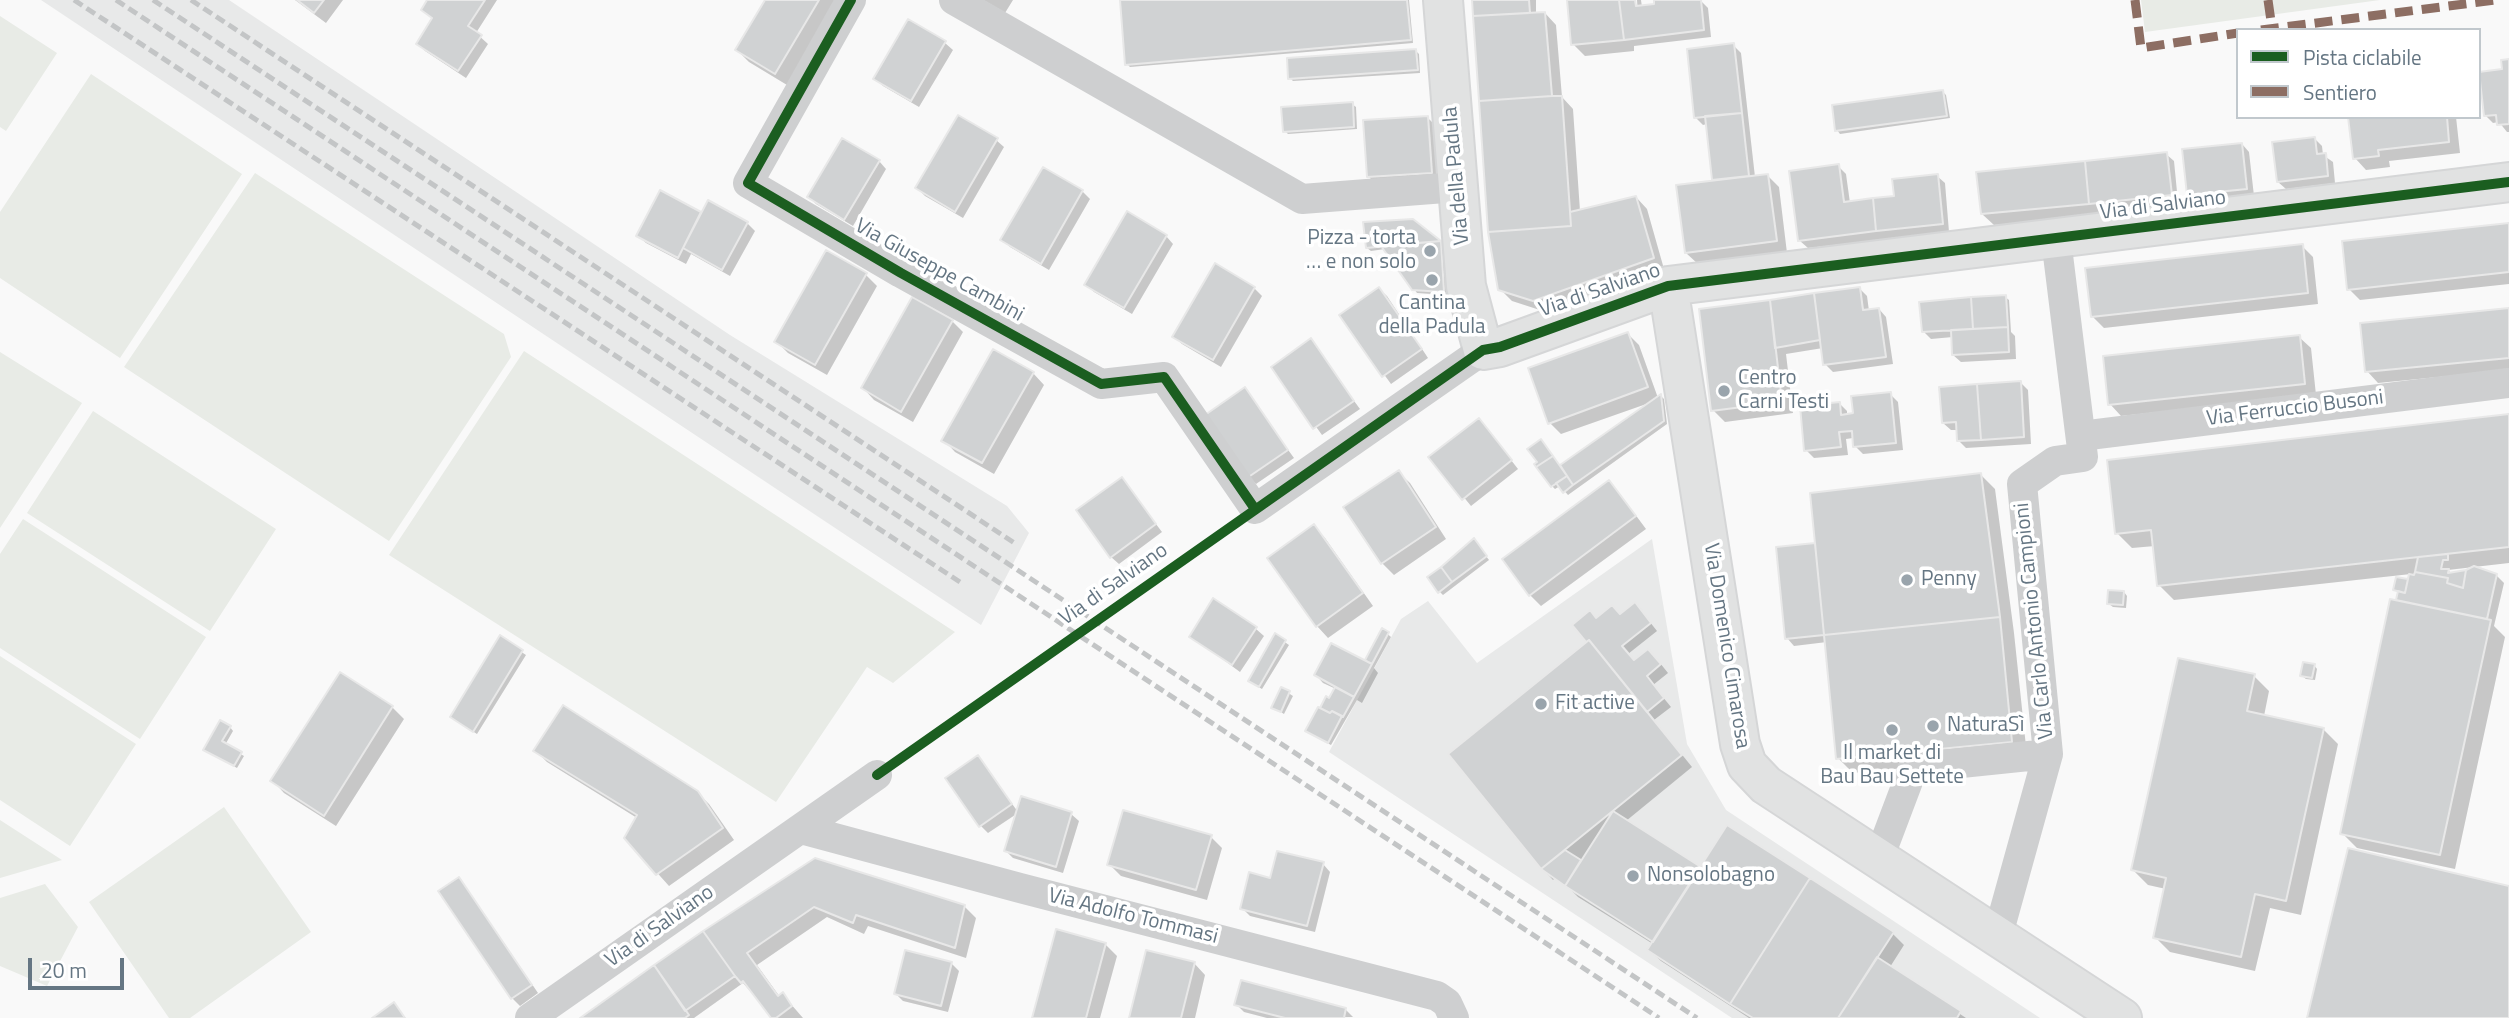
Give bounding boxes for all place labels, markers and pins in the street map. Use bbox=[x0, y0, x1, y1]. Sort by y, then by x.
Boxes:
place label: Pizza - torta … e non solo bbox=[1306, 226, 1416, 276]
marker: Pizza - torta … e non solo bbox=[1422, 243, 1438, 259]
marker: Cantina della Padula bbox=[1424, 272, 1440, 288]
place label: Cantina della Padula bbox=[1378, 291, 1486, 341]
place label: Centro Carni Testi bbox=[1738, 366, 1829, 416]
marker: Centro Carni Testi bbox=[1716, 383, 1732, 399]
place label: Penny bbox=[1921, 567, 1977, 593]
marker: Penny bbox=[1899, 572, 1915, 588]
place label: Fit active bbox=[1555, 691, 1635, 717]
marker: Fit active bbox=[1533, 696, 1549, 712]
place label: NaturaSì bbox=[1947, 713, 2024, 739]
marker: NaturaSì bbox=[1925, 718, 1941, 734]
marker: Il market di Bau Bau Settete bbox=[1884, 722, 1900, 738]
place label: Il market di Bau Bau Settete bbox=[1820, 741, 1964, 791]
place label: Nonsolobagno bbox=[1647, 863, 1775, 889]
marker: Nonsolobagno bbox=[1625, 868, 1641, 884]

